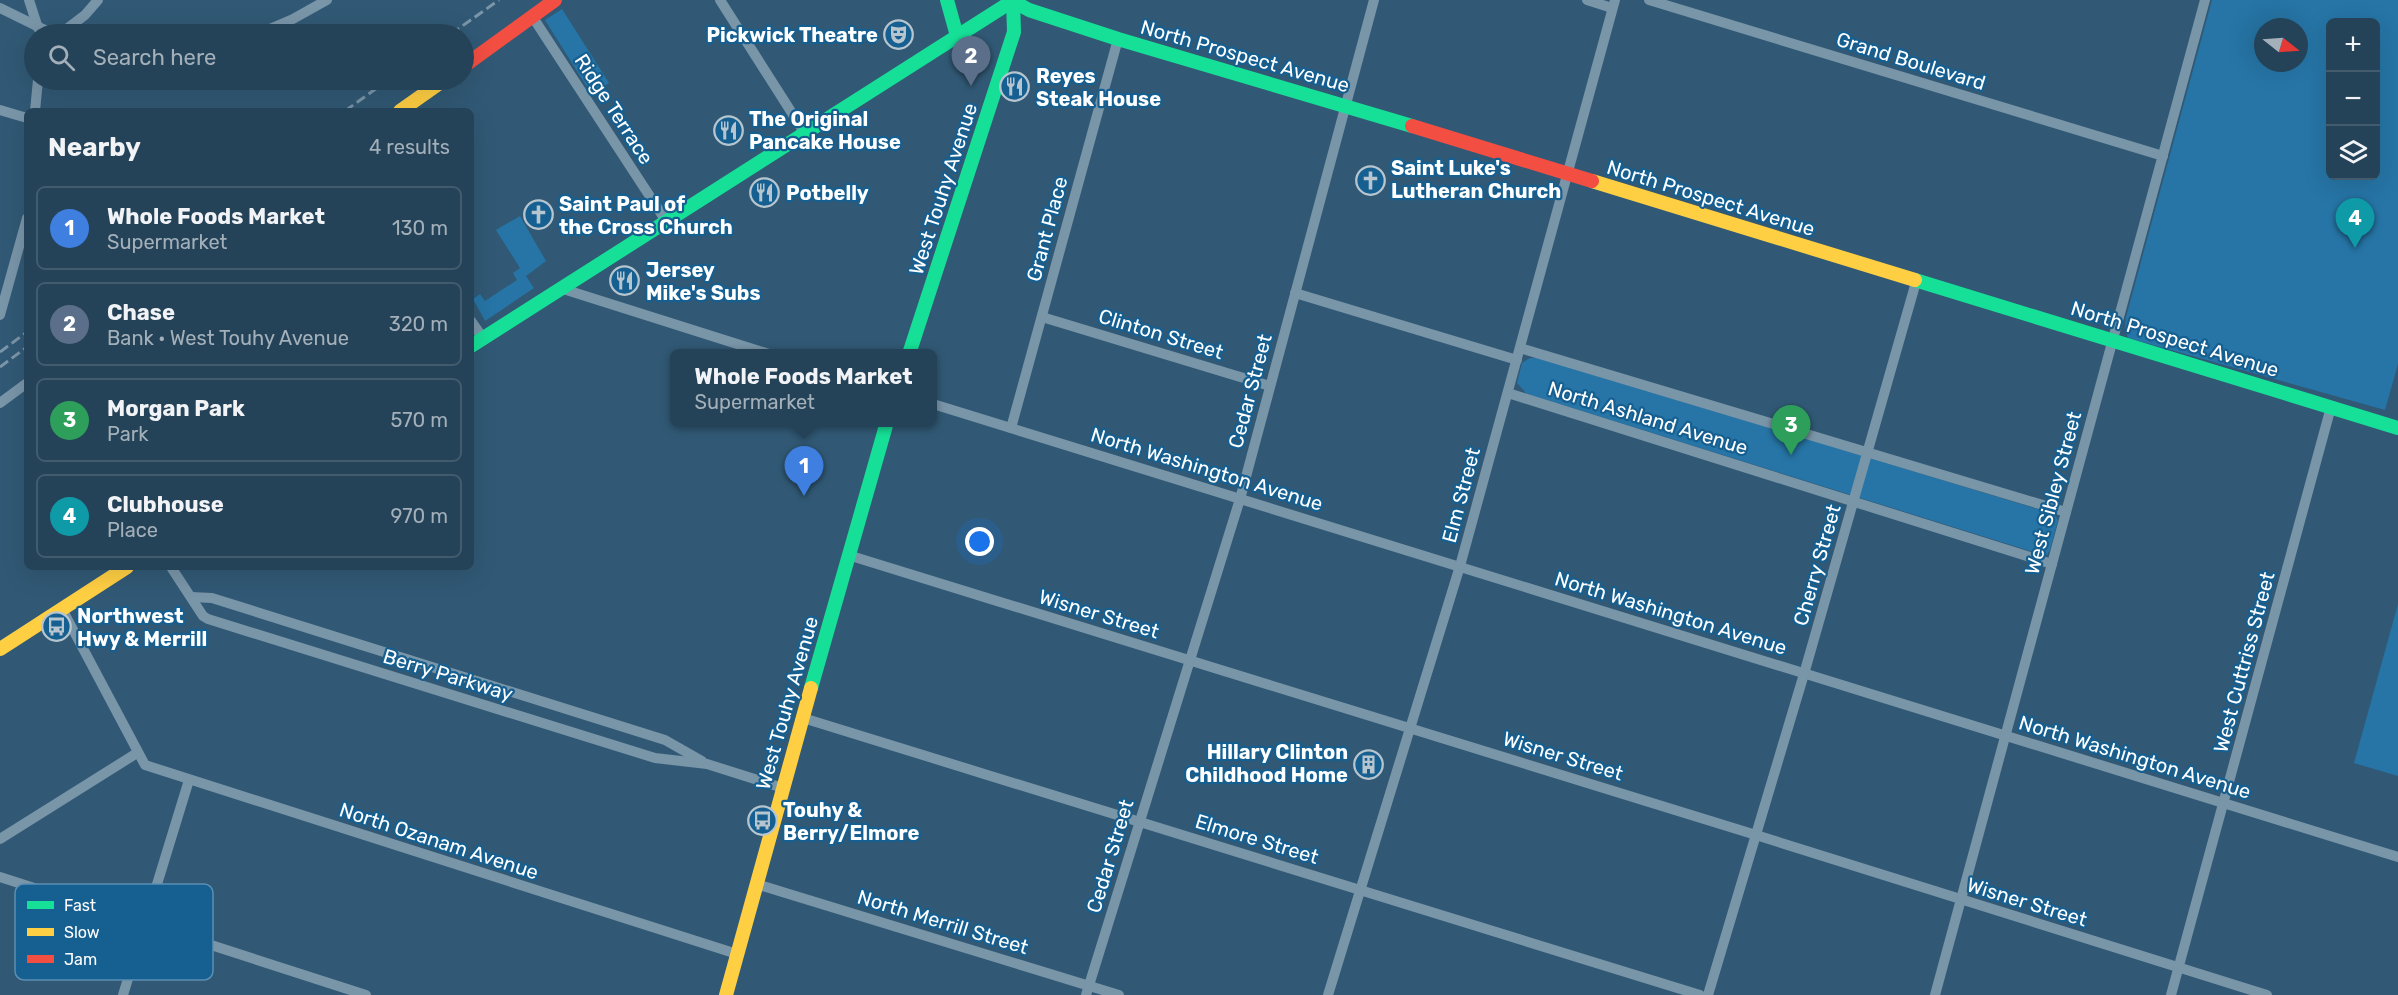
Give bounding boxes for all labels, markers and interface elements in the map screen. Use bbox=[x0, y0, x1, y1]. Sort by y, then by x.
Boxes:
street label: North Prospect Avenue bbox=[1138, 15, 1352, 97]
north arrow bbox=[2254, 18, 2308, 72]
map controls bbox=[2326, 18, 2380, 180]
button: + bbox=[2326, 18, 2380, 72]
theatre icon: Pickwick Theatre bbox=[883, 19, 915, 51]
place label: Pickwick Theatre bbox=[706, 23, 878, 47]
search box bbox=[24, 24, 474, 90]
street label: Grand Boulevard bbox=[1834, 27, 1988, 95]
pin: 2 bbox=[952, 36, 990, 86]
icon: search bbox=[45, 41, 78, 74]
text: Search here bbox=[93, 44, 216, 71]
street label: Ridge Terrace bbox=[569, 49, 659, 169]
place label: Reyes Steak House bbox=[1036, 64, 1161, 111]
restaurant icon: Reyes Steak House bbox=[999, 71, 1031, 103]
button: − bbox=[2326, 72, 2380, 126]
street label: West Touhy Avenue bbox=[904, 100, 982, 278]
place label: The Original Pancake House bbox=[749, 107, 901, 154]
restaurant icon: The Original Pancake House bbox=[712, 115, 744, 147]
button: layers bbox=[2326, 126, 2380, 180]
text: Nearby bbox=[48, 132, 141, 163]
text: 4 results bbox=[369, 135, 450, 159]
street label: North Prospect Avenue bbox=[1604, 155, 1818, 241]
place label: Saint Luke's Lutheran Church bbox=[1391, 156, 1561, 203]
church icon: Saint Luke's Lutheran Church bbox=[1354, 164, 1386, 196]
street label: Grant Place bbox=[1021, 174, 1073, 284]
restaurant icon: Potbelly bbox=[749, 177, 781, 209]
place label: Potbelly bbox=[786, 181, 869, 205]
place label: Saint Paul of the Cross Church bbox=[559, 192, 733, 239]
pin: 4 bbox=[2336, 198, 2374, 248]
church icon: Saint Paul of the Cross Church bbox=[522, 199, 554, 231]
text: Whole Foods Market bbox=[107, 203, 325, 230]
text: 1 bbox=[65, 216, 74, 240]
text: 130 m bbox=[392, 216, 448, 240]
text: Supermarket bbox=[107, 230, 227, 254]
place label: Jersey Mike's Subs bbox=[646, 258, 761, 305]
restaurant icon: Jersey Mike's Subs bbox=[609, 265, 641, 297]
street label: North Prospect Avenue bbox=[2068, 296, 2282, 382]
text: Chase bbox=[107, 299, 175, 326]
street label: Clinton Street bbox=[1096, 304, 1226, 364]
text: 2 bbox=[63, 312, 76, 336]
text: 320 m bbox=[389, 312, 448, 336]
text: Bank · West Touhy Avenue bbox=[107, 326, 349, 350]
street label: Cedar Street bbox=[1223, 331, 1277, 451]
popup bbox=[670, 349, 937, 427]
text: Whole Foods Market bbox=[695, 363, 912, 390]
street label: North Ashland Avenue bbox=[1545, 376, 1751, 460]
text: Supermarket bbox=[695, 390, 815, 414]
text: Morgan Park bbox=[107, 395, 245, 422]
pin: 3 bbox=[1772, 406, 1810, 455]
text: 3 bbox=[63, 408, 76, 432]
text: 570 m bbox=[390, 408, 448, 432]
street label: West Sibley Street bbox=[2020, 409, 2086, 577]
text: Park bbox=[107, 422, 149, 446]
street label: North Washington Avenue bbox=[1088, 422, 1326, 516]
street label: Elm Street bbox=[1437, 445, 1485, 545]
pin: 1 bbox=[784, 446, 824, 496]
text: Clubhouse bbox=[107, 491, 224, 518]
street label: Cherry Street bbox=[1788, 501, 1846, 628]
text: 4 bbox=[63, 504, 76, 528]
text: 970 m bbox=[391, 504, 448, 528]
text: Place bbox=[107, 518, 158, 542]
your location bbox=[965, 527, 994, 556]
street label: North Washington Avenue bbox=[1552, 566, 1790, 660]
street label: West Cuttriss Street bbox=[2208, 569, 2280, 755]
street label: Wisner Street bbox=[1036, 584, 1162, 644]
place label: Northwest Hwy & Merrill bbox=[77, 604, 207, 651]
bus stop icon: Northwest Hwy & Merrill bbox=[40, 611, 72, 643]
street label: West Touhy Avenue bbox=[751, 614, 823, 792]
street label: Berry Parkway bbox=[380, 644, 516, 706]
street label: North Washington Avenue bbox=[2016, 710, 2254, 804]
street label: Wisner Street bbox=[1500, 726, 1626, 786]
place label: Hillary Clinton Childhood Home bbox=[1185, 740, 1348, 787]
building icon: Hillary Clinton Childhood Home bbox=[1353, 748, 1385, 780]
street label: Cedar Street bbox=[1081, 796, 1139, 916]
street label: North Ozanam Avenue bbox=[336, 797, 542, 885]
place label: Touhy & Berry/Elmore bbox=[783, 798, 920, 845]
bus stop icon: Touhy & Berry/Elmore bbox=[746, 805, 778, 837]
street label: Elmore Street bbox=[1192, 809, 1322, 869]
street label: Wisner Street bbox=[1964, 872, 2090, 932]
legend bbox=[15, 884, 213, 980]
street label: North Merrill Street bbox=[855, 885, 1032, 959]
text: Fast bbox=[64, 896, 96, 915]
text: Slow bbox=[64, 923, 100, 942]
text: Jam bbox=[64, 950, 97, 969]

